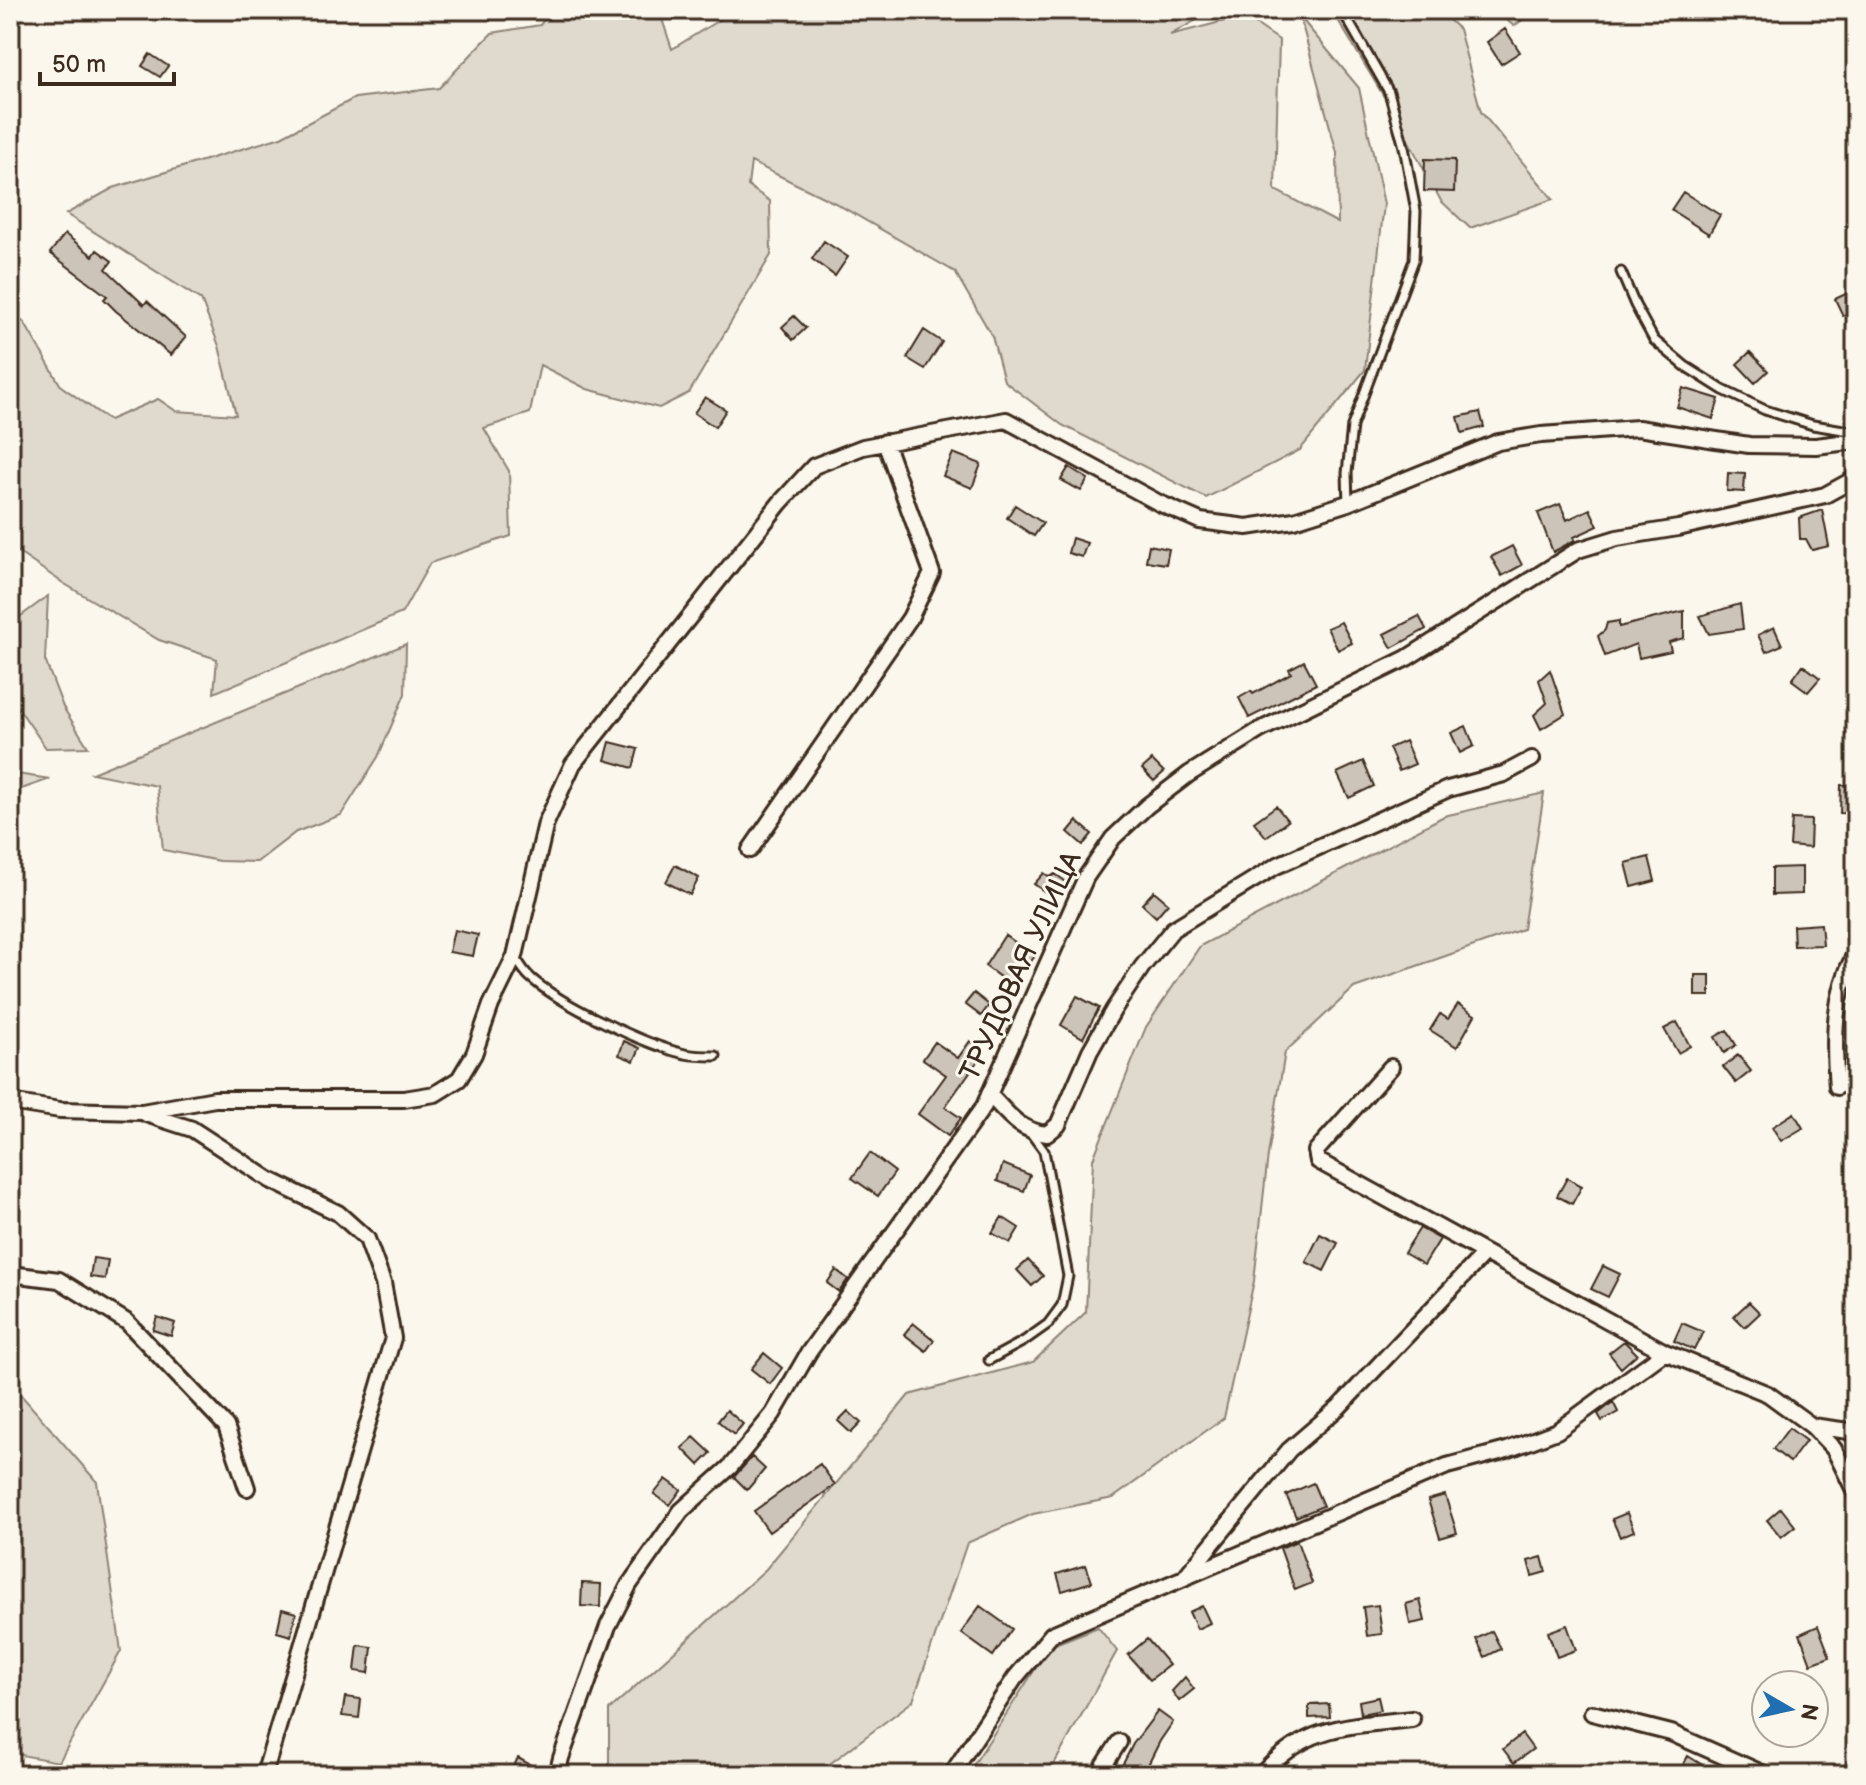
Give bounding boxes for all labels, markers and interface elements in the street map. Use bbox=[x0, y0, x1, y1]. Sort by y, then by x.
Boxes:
scale bar bbox=[40, 36, 174, 86]
text: 50 m bbox=[52, 50, 106, 79]
street label: ТРУДОВАЯ УЛИЦА bbox=[953, 845, 1089, 1086]
north arrow bbox=[1750, 1669, 1830, 1749]
text: N bbox=[1794, 1702, 1823, 1722]

